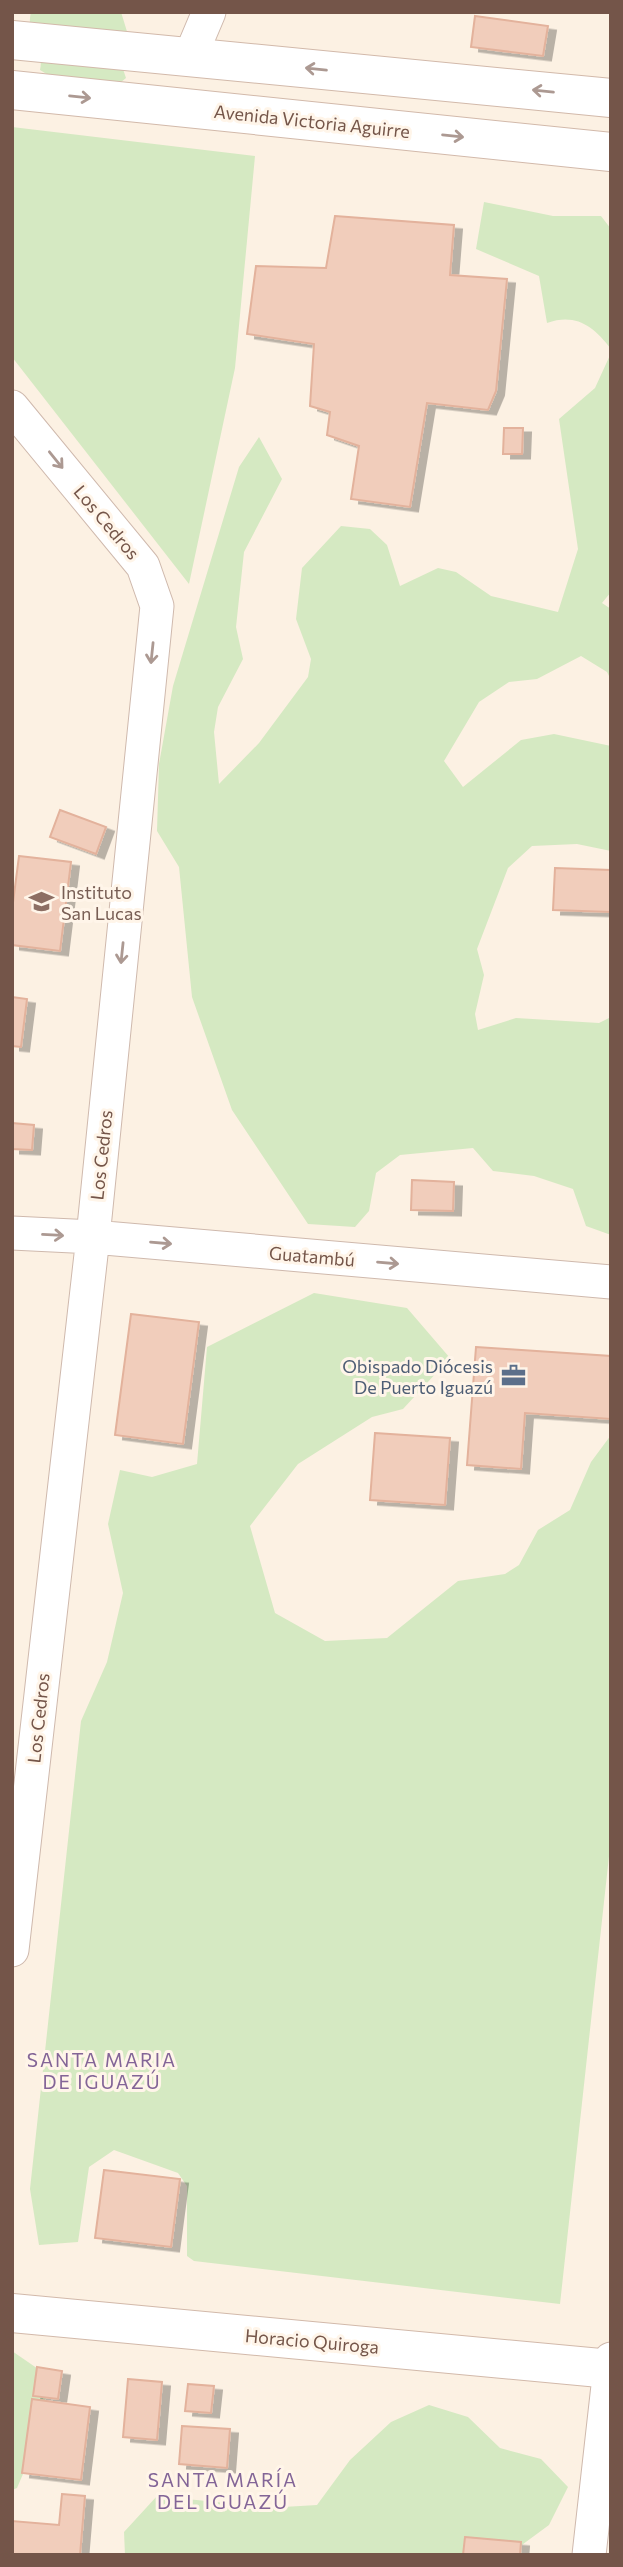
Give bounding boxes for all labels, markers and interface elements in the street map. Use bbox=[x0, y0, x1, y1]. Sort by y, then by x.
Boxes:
one-way arrow bbox=[306, 62, 328, 75]
one-way arrow bbox=[532, 85, 555, 98]
one-way arrow bbox=[68, 90, 91, 103]
street label: Avenida Victoria Aguirre bbox=[213, 100, 411, 142]
one-way arrow bbox=[441, 129, 463, 142]
one-way arrow bbox=[48, 450, 63, 468]
street label: Los Cedros bbox=[70, 480, 144, 564]
one-way arrow bbox=[145, 642, 158, 664]
place label: Instituto San Lucas bbox=[61, 881, 142, 924]
school or university icon: Instituto San Lucas bbox=[27, 888, 55, 916]
one-way arrow bbox=[115, 941, 128, 964]
street label: Los Cedros bbox=[85, 1109, 117, 1201]
one-way arrow bbox=[41, 1229, 64, 1242]
one-way arrow bbox=[149, 1237, 172, 1250]
street label: Guatambú bbox=[268, 1241, 356, 1271]
one-way arrow bbox=[376, 1257, 398, 1270]
place label: Obispado Diócesis De Puerto Iguazú bbox=[342, 1355, 493, 1398]
office icon: Obispado Diócesis De Puerto Iguazú bbox=[499, 1362, 527, 1390]
street label: Los Cedros bbox=[22, 1672, 54, 1764]
district label: SANTA MARIA DE IGUAZÚ bbox=[27, 2048, 177, 2093]
street label: Horacio Quiroga bbox=[244, 2324, 380, 2358]
district label: SANTA MARÍA DEL IGUAZÚ bbox=[148, 2468, 298, 2513]

